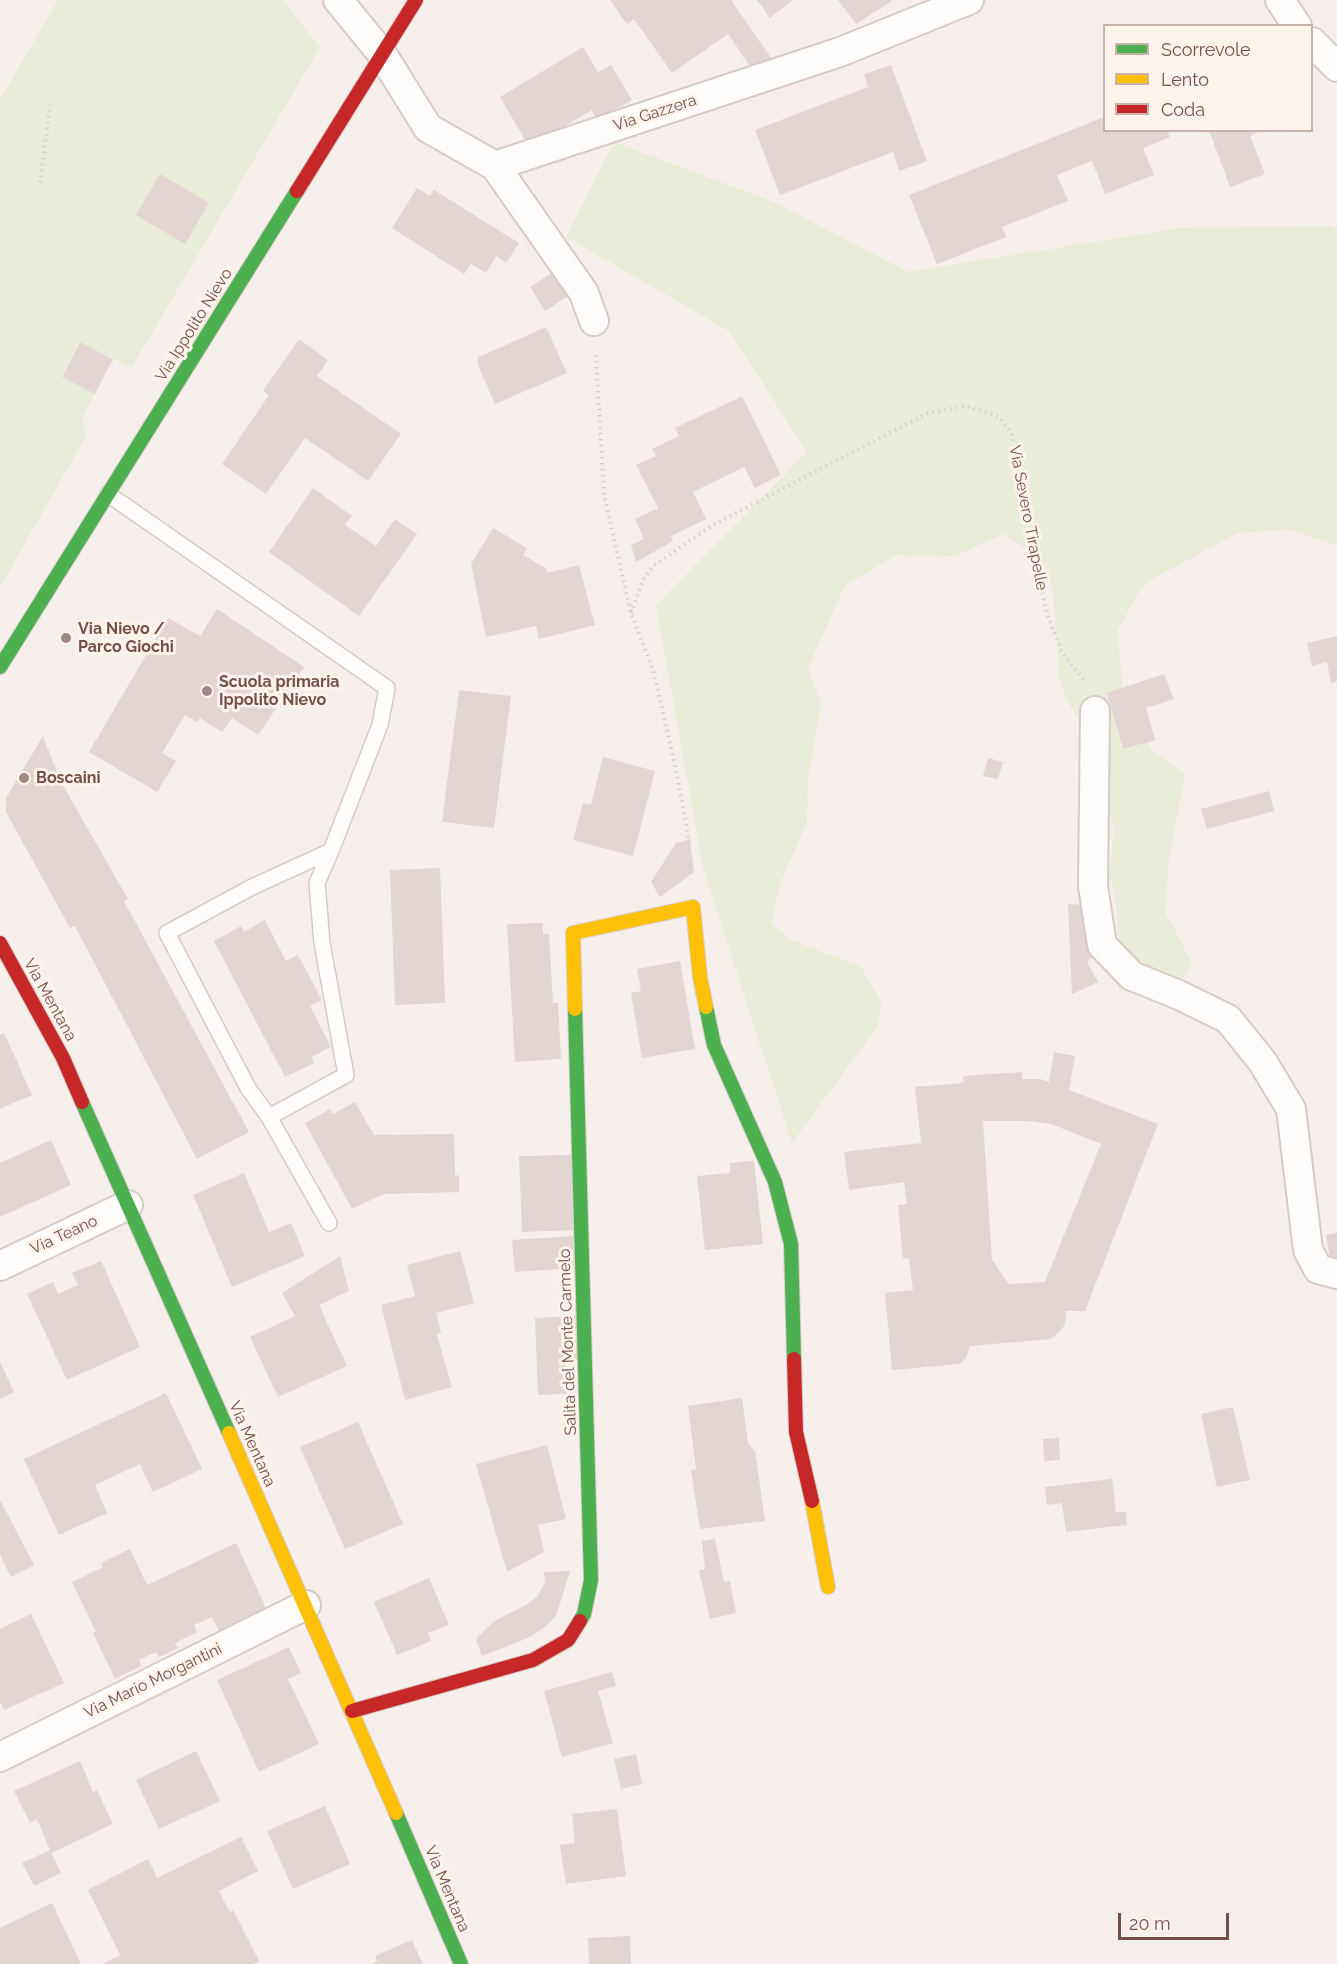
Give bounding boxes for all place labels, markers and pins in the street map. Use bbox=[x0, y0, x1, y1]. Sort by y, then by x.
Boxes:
place label: Via Nievo / Parco Giochi bbox=[78, 619, 174, 657]
marker: Via Nievo / Parco Giochi bbox=[59, 631, 73, 645]
place label: Scuola primaria Ippolito Nievo bbox=[219, 672, 339, 710]
marker: Scuola primaria Ippolito Nievo bbox=[200, 684, 214, 698]
place label: Boscaini bbox=[36, 768, 101, 788]
marker: Boscaini bbox=[17, 771, 31, 785]

